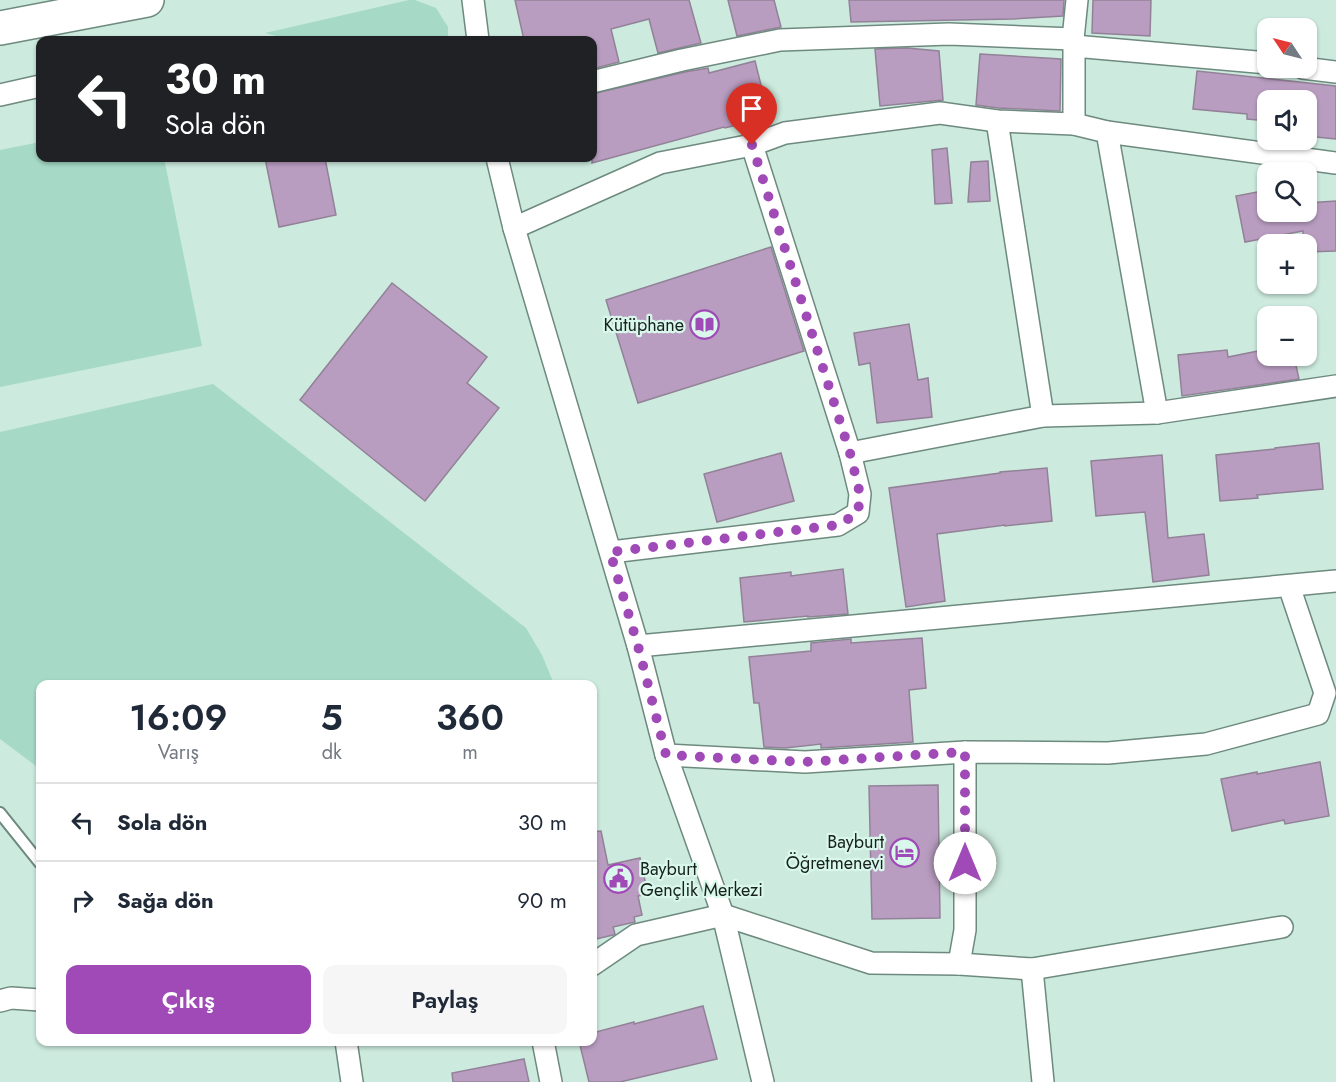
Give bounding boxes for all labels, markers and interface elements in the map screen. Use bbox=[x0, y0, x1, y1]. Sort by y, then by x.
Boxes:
north arrow bbox=[1257, 18, 1317, 78]
map controls bbox=[1257, 18, 1317, 366]
text: 30 m bbox=[165, 49, 266, 110]
icon: left bbox=[66, 60, 144, 138]
pin bbox=[726, 83, 777, 145]
button: sound bbox=[1257, 90, 1317, 150]
icon: arrive bbox=[735, 92, 768, 125]
text: Sola dön bbox=[165, 105, 266, 144]
button: search bbox=[1257, 162, 1317, 222]
button: + bbox=[1257, 234, 1317, 294]
button: − bbox=[1257, 306, 1317, 366]
library icon: Kütüphane bbox=[689, 309, 721, 341]
place label: Kütüphane bbox=[604, 312, 684, 338]
text: 16:09 bbox=[129, 691, 227, 743]
text: 5 bbox=[321, 691, 343, 743]
text: 360 bbox=[436, 691, 504, 743]
text: Varış bbox=[158, 738, 199, 767]
text: dk bbox=[322, 738, 342, 767]
text: m bbox=[462, 738, 478, 767]
icon: left bbox=[66, 806, 99, 839]
text: Sola dön bbox=[117, 806, 207, 838]
text: 30 m bbox=[518, 806, 567, 838]
place label: Bayburt Öğretmenevi bbox=[786, 829, 885, 876]
position arrow bbox=[933, 831, 997, 895]
hotel icon: Bayburt Öğretmenevi bbox=[889, 836, 921, 868]
place label: Bayburt Gençlik Merkezi bbox=[640, 856, 763, 903]
public building icon: Bayburt Gençlik Merkezi bbox=[603, 863, 635, 895]
icon: right bbox=[66, 884, 99, 917]
text: Sağa dön bbox=[117, 884, 214, 916]
text: 90 m bbox=[517, 884, 567, 916]
button: Çıkış bbox=[66, 965, 311, 1034]
button: Paylaş bbox=[323, 965, 567, 1034]

